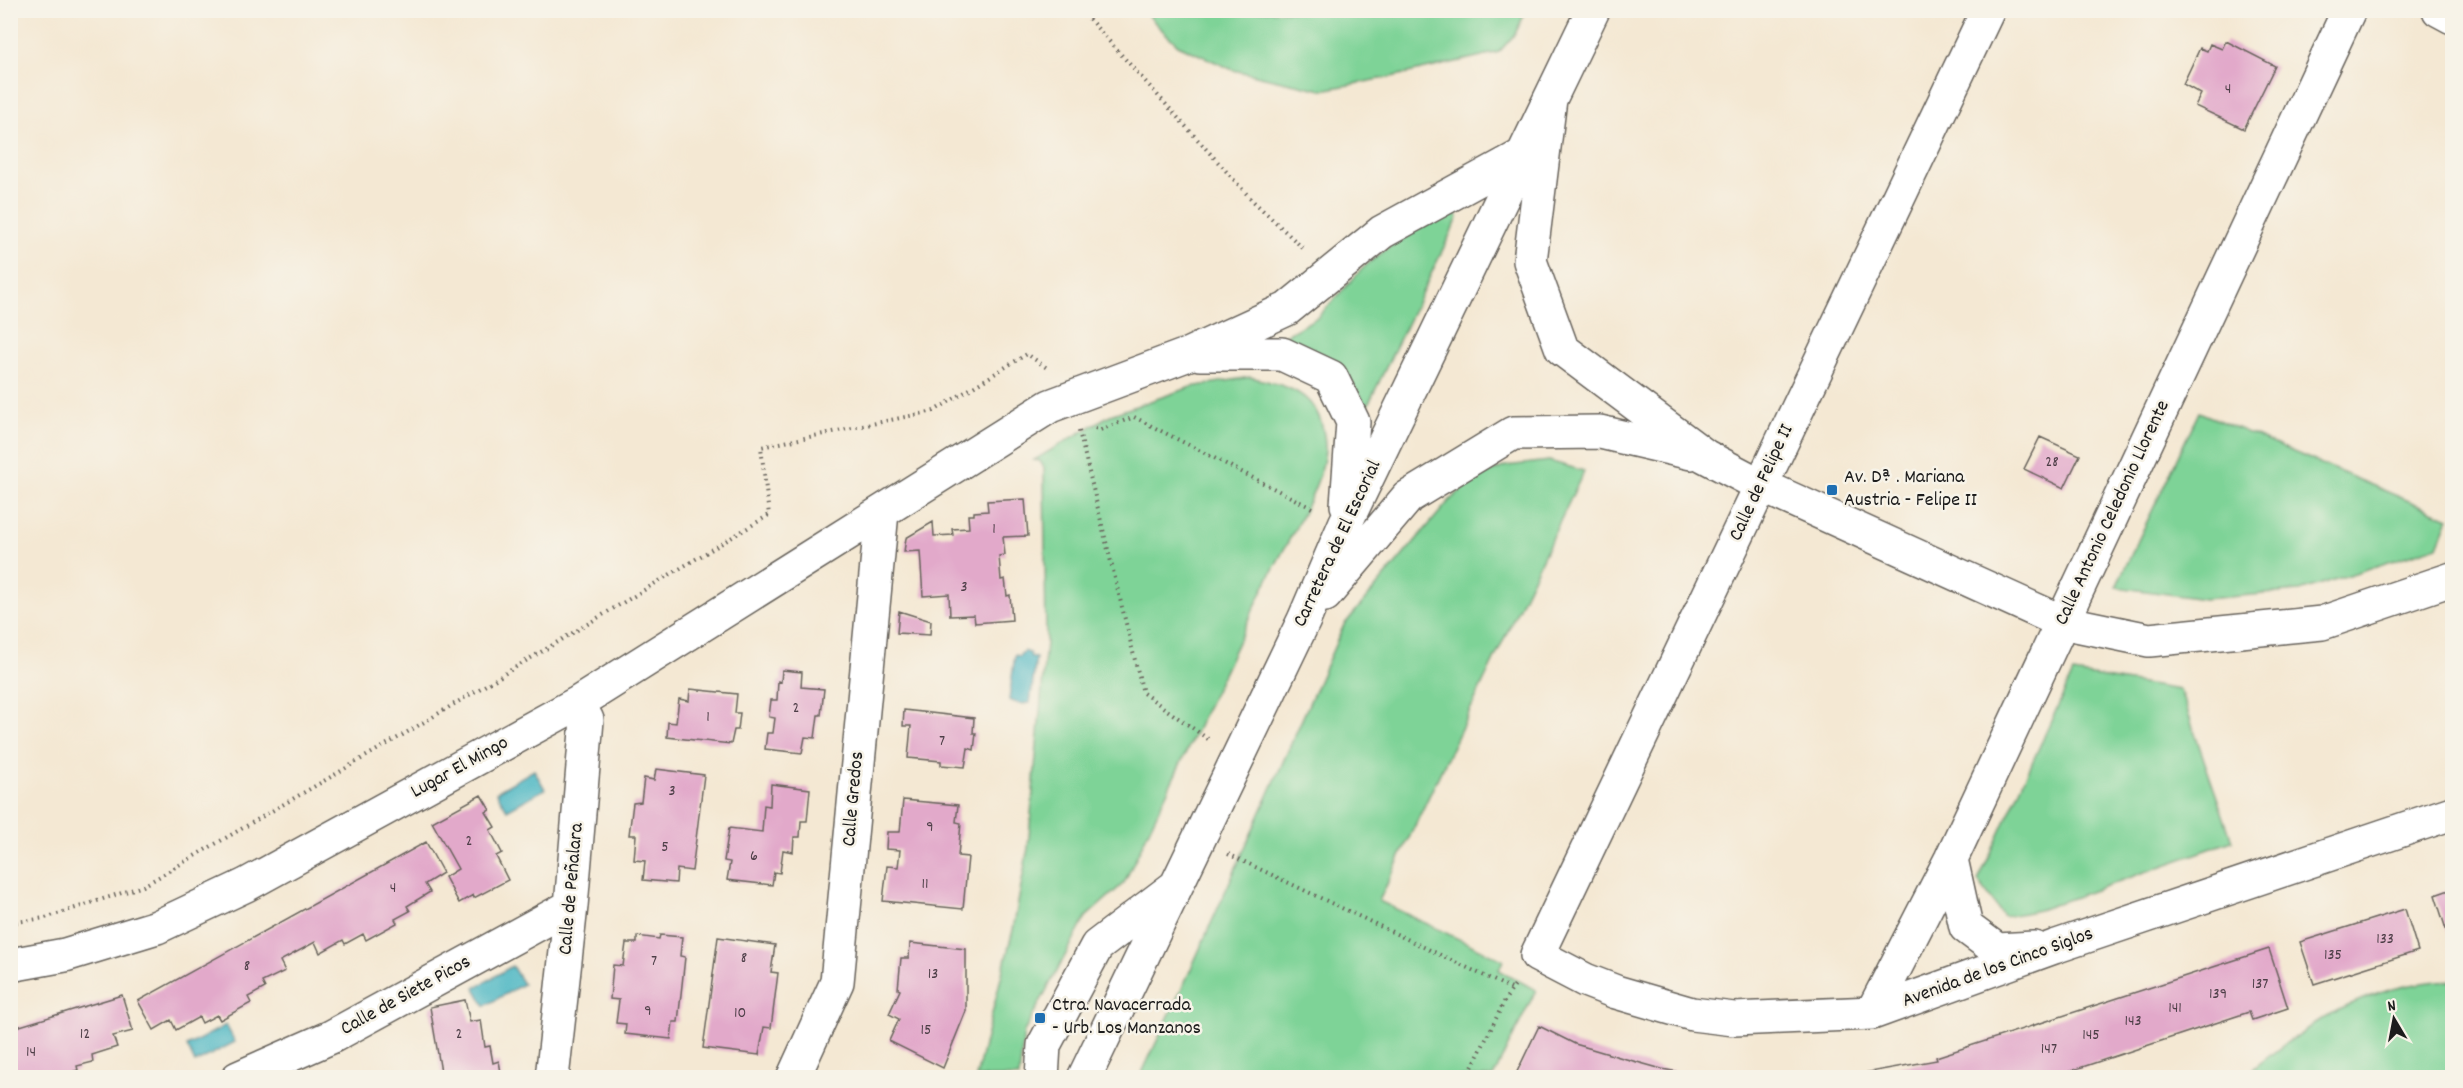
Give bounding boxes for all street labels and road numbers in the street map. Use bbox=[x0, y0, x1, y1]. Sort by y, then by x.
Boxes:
street label: Calle Antonio Celedonio Llorente bbox=[2048, 396, 2178, 630]
street label: Calle de Felipe II bbox=[1723, 420, 1801, 546]
street label: Carretera de El Escorial bbox=[1287, 456, 1389, 632]
street label: Lugar El Mingo bbox=[406, 730, 514, 806]
street label: Calle Gredos bbox=[836, 750, 872, 848]
street label: Calle de Peñalara bbox=[552, 821, 592, 956]
street label: Avenida de los Cinco Siglos bbox=[1899, 920, 2097, 1016]
street label: Calle de Siete Picos bbox=[336, 949, 476, 1043]

